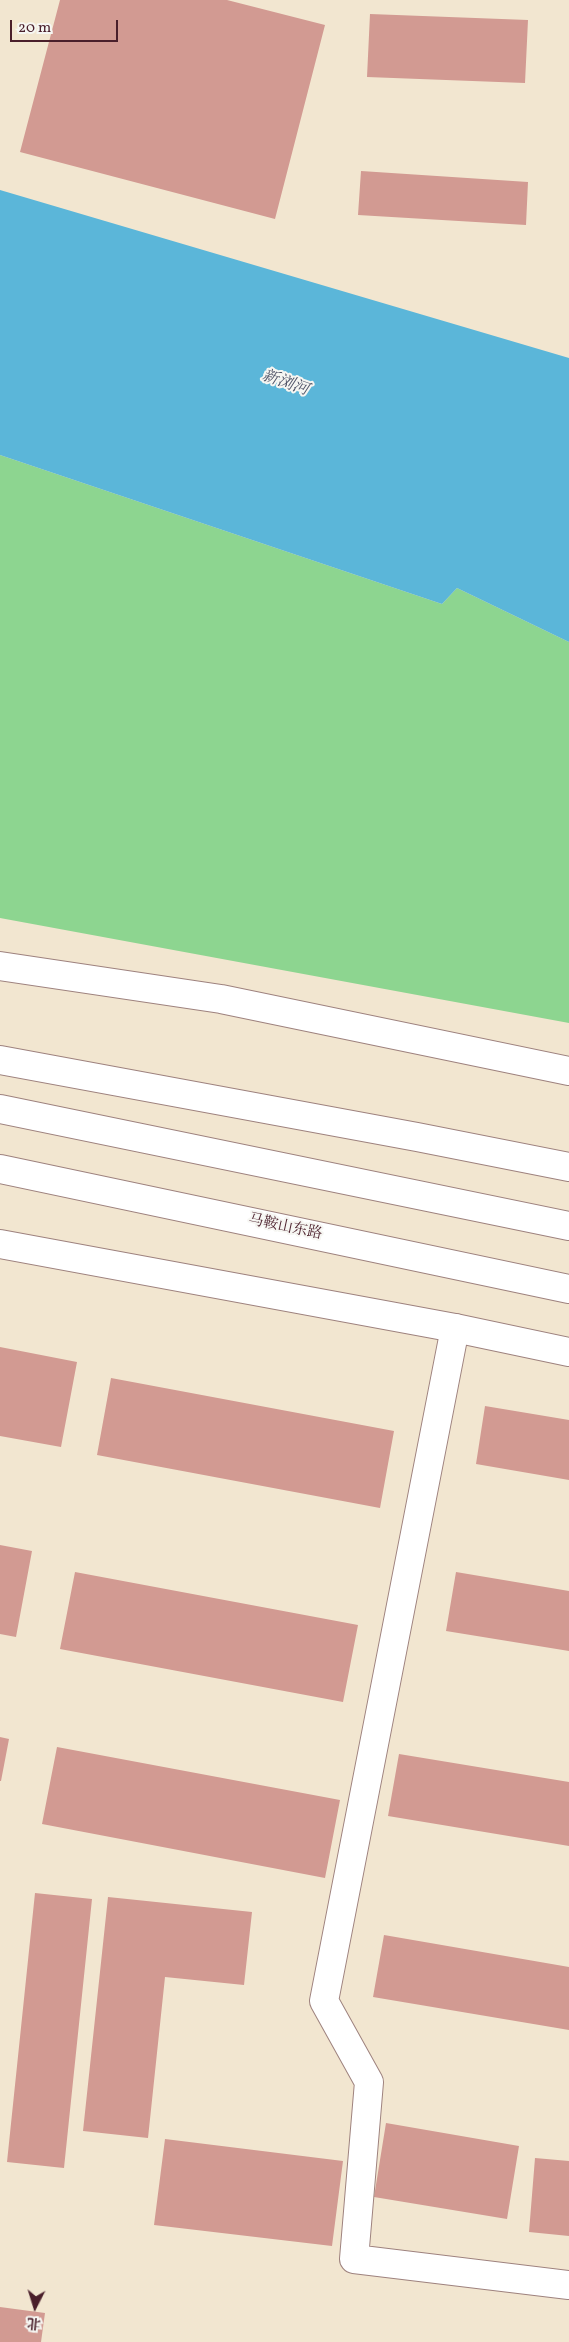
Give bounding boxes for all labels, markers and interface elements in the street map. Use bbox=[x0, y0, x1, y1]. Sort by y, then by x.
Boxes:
scale bar bbox=[12, 10, 120, 42]
text: 20 m bbox=[18, 18, 51, 39]
water label: 新浏河 bbox=[259, 367, 311, 401]
street label: 马鞍山东路 bbox=[246, 1211, 324, 1245]
north arrow bbox=[10, 2282, 60, 2332]
text: 北 bbox=[26, 2312, 41, 2333]

